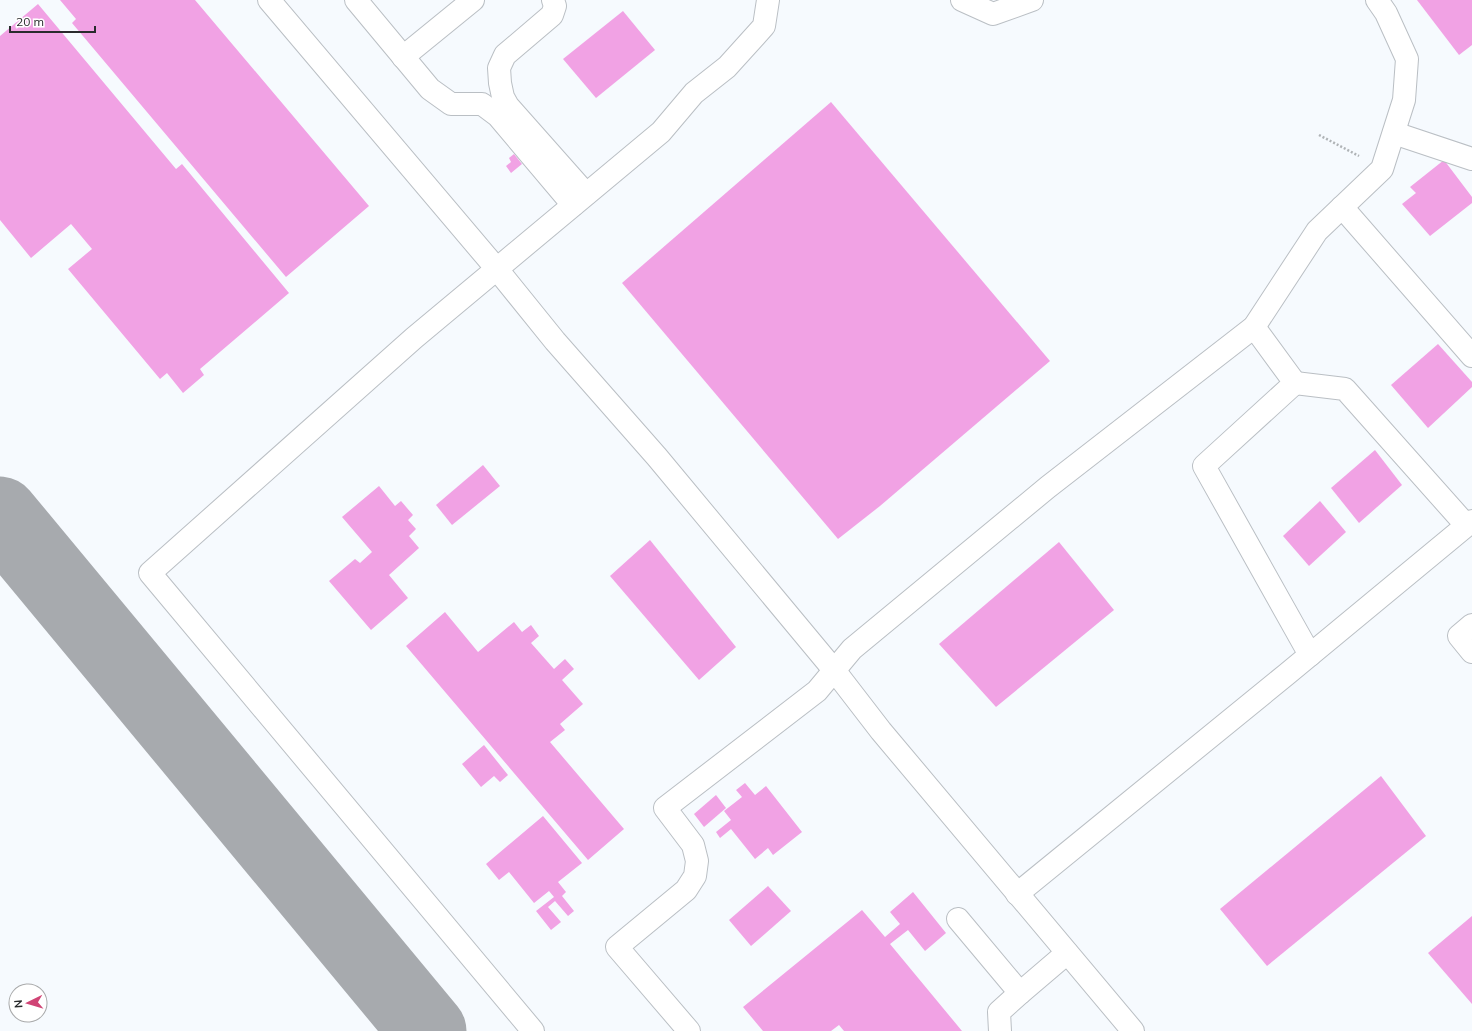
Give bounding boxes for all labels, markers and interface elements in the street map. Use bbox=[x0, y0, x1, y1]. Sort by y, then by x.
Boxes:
scale bar bbox=[10, 8, 95, 34]
text: 20 m bbox=[16, 14, 44, 29]
north arrow bbox=[8, 983, 48, 1023]
text: N bbox=[11, 999, 25, 1009]

